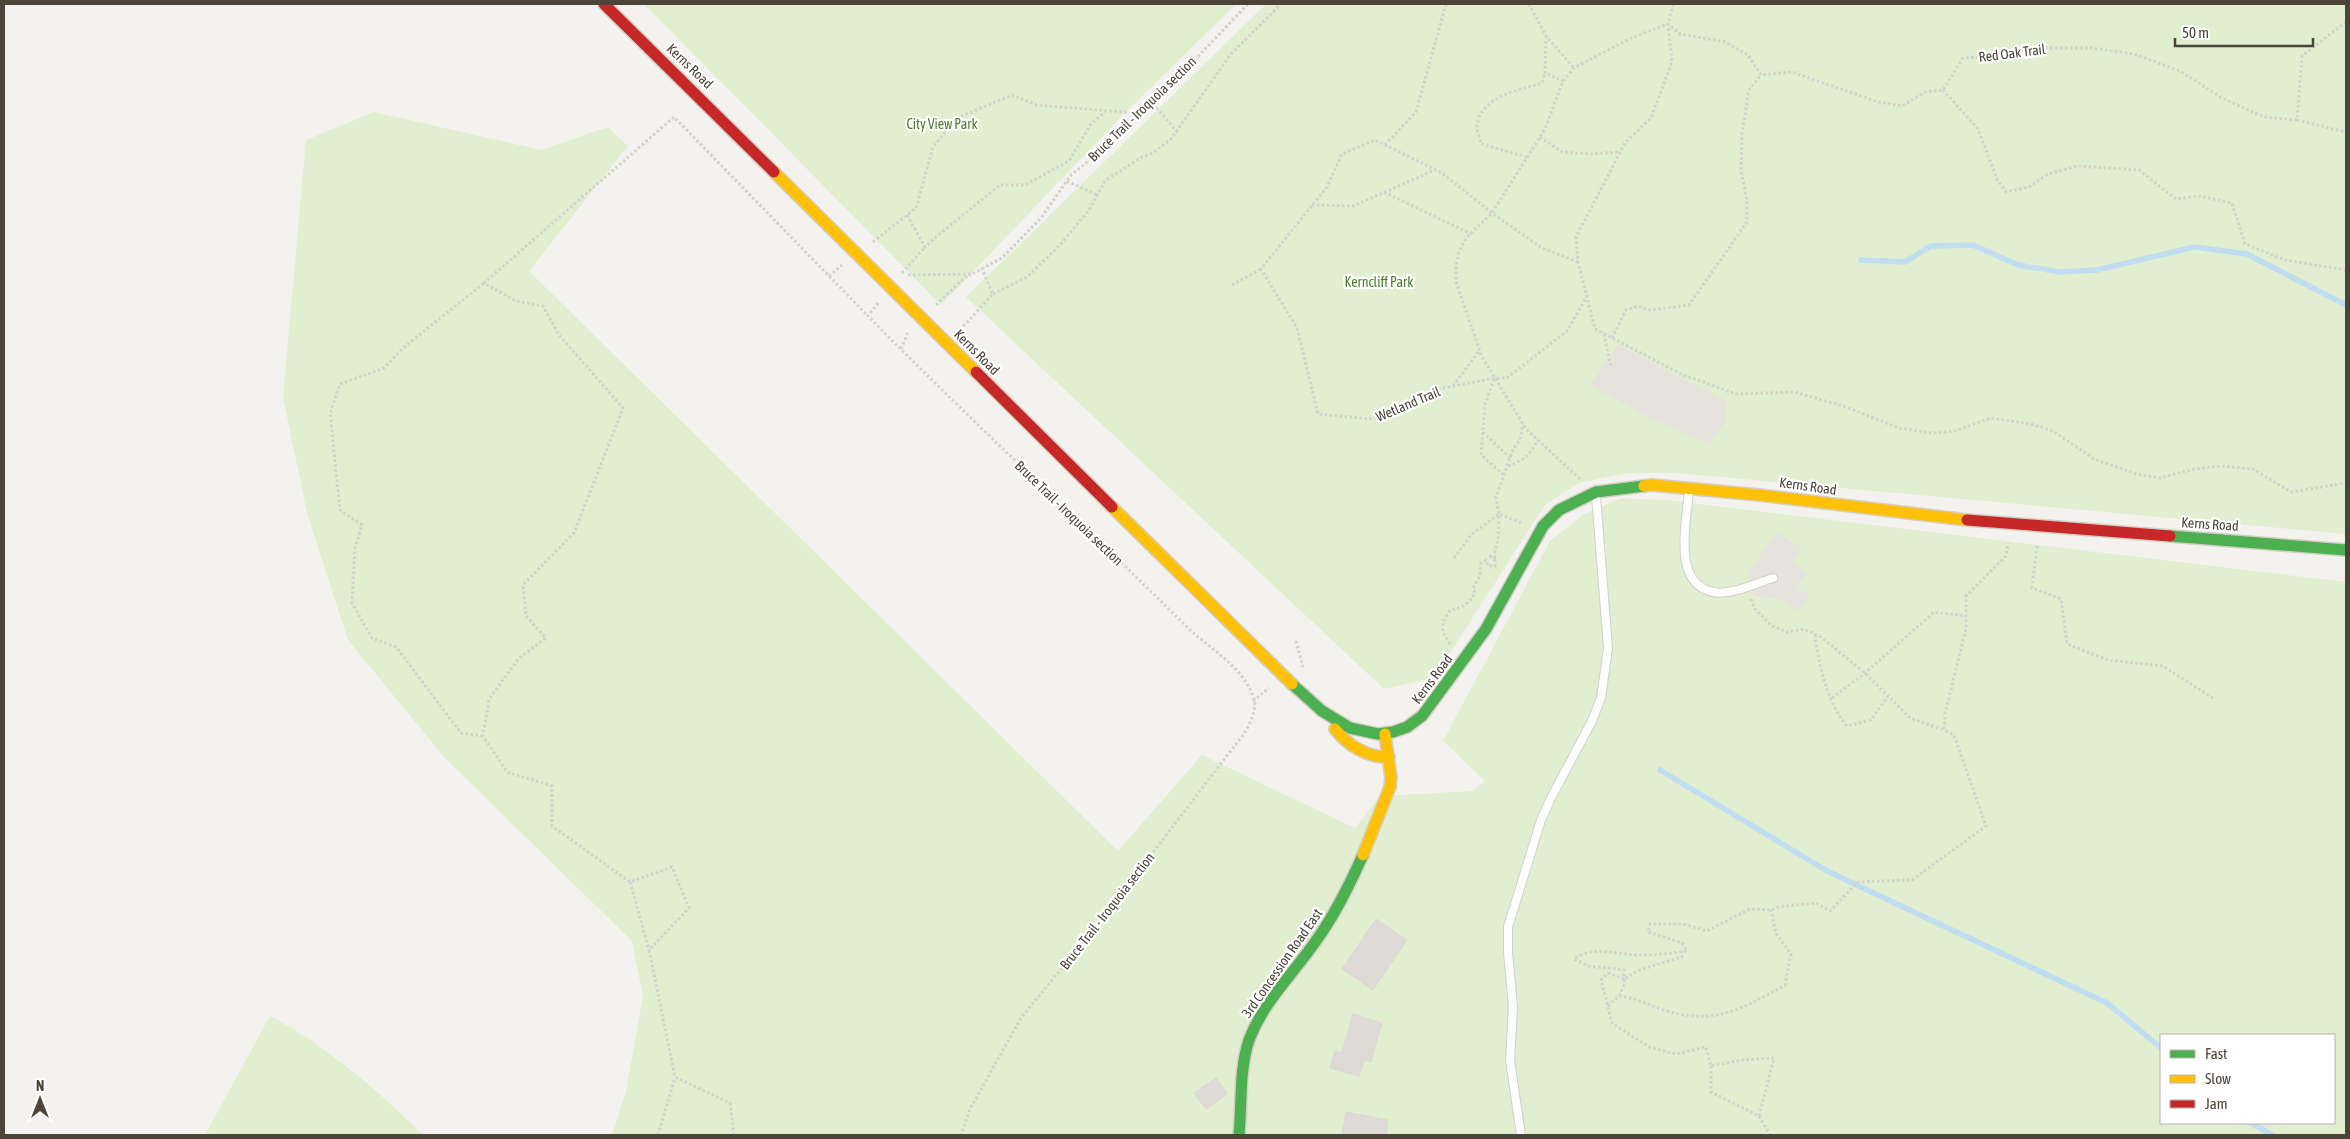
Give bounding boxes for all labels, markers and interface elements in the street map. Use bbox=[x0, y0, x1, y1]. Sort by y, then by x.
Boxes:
scale bar bbox=[2175, 15, 2312, 47]
text: 50 m bbox=[2182, 24, 2209, 41]
street label: Kerns Road bbox=[664, 40, 716, 92]
street label: Red Oak Trail bbox=[1978, 41, 2047, 65]
street label: Bruce Trail - Iroquoia section bbox=[1085, 53, 1199, 165]
park label: City View Park bbox=[906, 116, 978, 132]
park label: Kerncliff Park bbox=[1345, 274, 1413, 290]
street label: Kerns Road bbox=[951, 326, 1003, 378]
street label: Wetland Trail bbox=[1373, 383, 1443, 425]
street label: Bruce Trail - Iroquoia section bbox=[1012, 457, 1126, 569]
street label: Kerns Road bbox=[1778, 474, 1838, 498]
street label: Kerns Road bbox=[2181, 514, 2239, 534]
street label: Kerns Road bbox=[1408, 651, 1456, 707]
street label: Bruce Trail - Iroquoia section bbox=[1056, 849, 1158, 973]
street label: 3rd Concession Road East bbox=[1238, 906, 1326, 1020]
legend bbox=[2160, 1034, 2335, 1124]
text: Fast bbox=[2205, 1045, 2227, 1062]
text: Slow bbox=[2205, 1070, 2231, 1087]
north arrow bbox=[15, 1074, 65, 1124]
text: N bbox=[36, 1078, 44, 1094]
text: Jam bbox=[2205, 1095, 2228, 1112]

